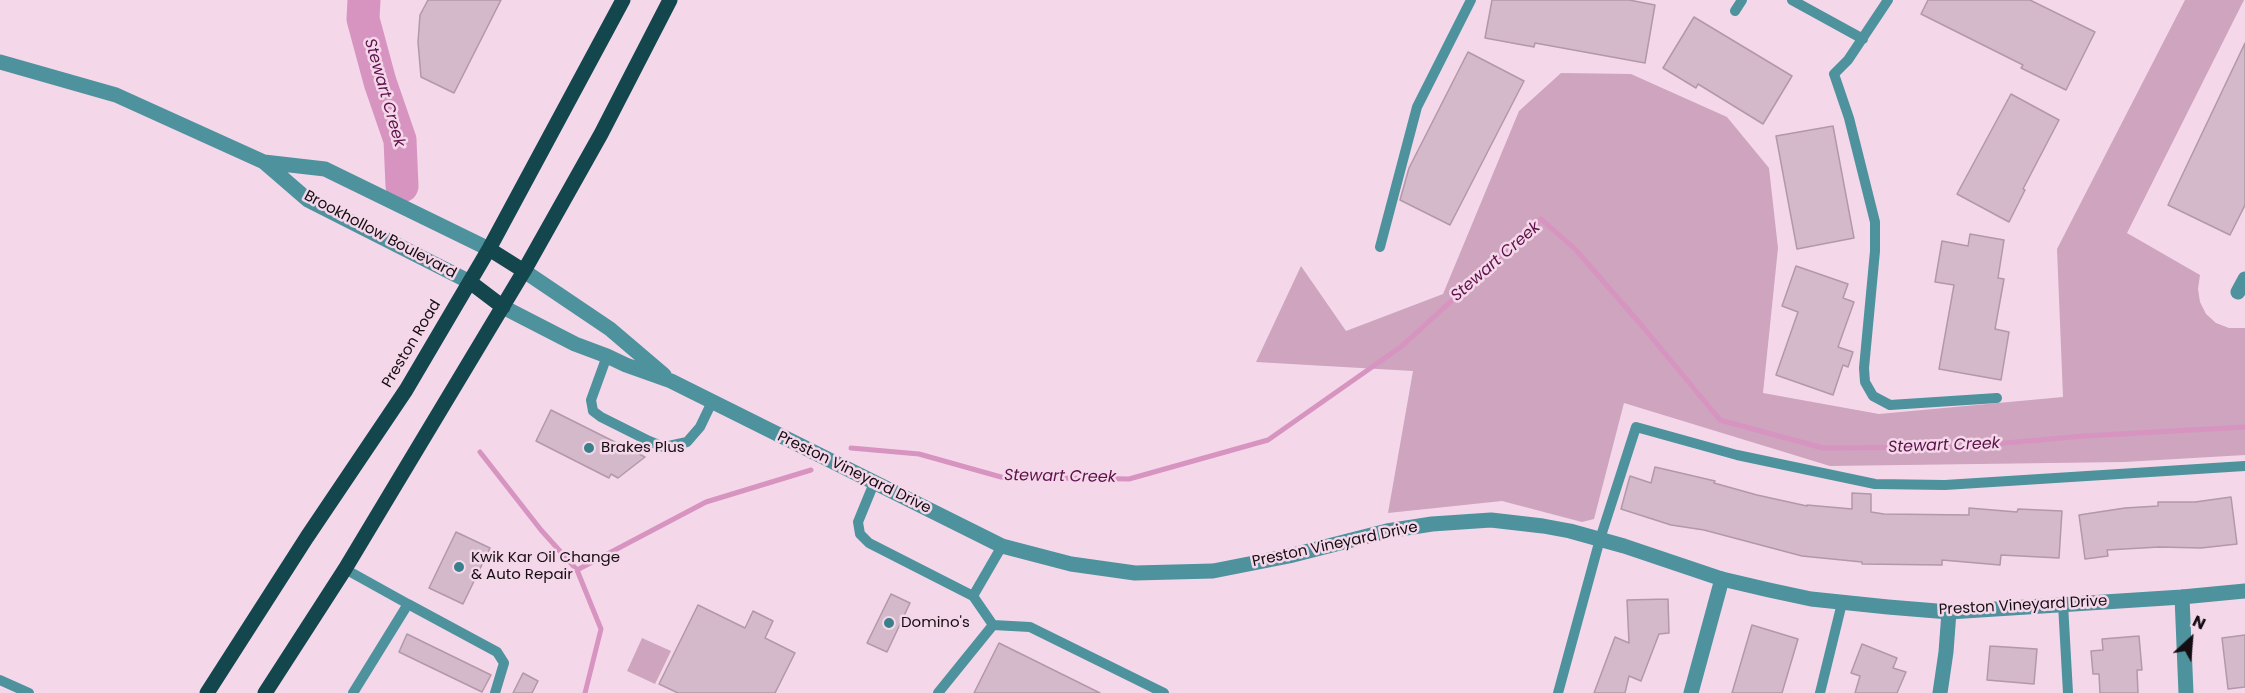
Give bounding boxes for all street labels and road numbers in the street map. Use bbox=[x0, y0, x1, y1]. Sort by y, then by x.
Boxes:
street label: Brookhollow Boulevard bbox=[301, 187, 459, 283]
street label: Preston Road bbox=[379, 297, 445, 391]
street label: Preston Vineyard Drive bbox=[774, 428, 934, 518]
street label: Preston Vineyard Drive bbox=[1251, 519, 1419, 571]
street label: Preston Vineyard Drive bbox=[1938, 593, 2108, 619]

